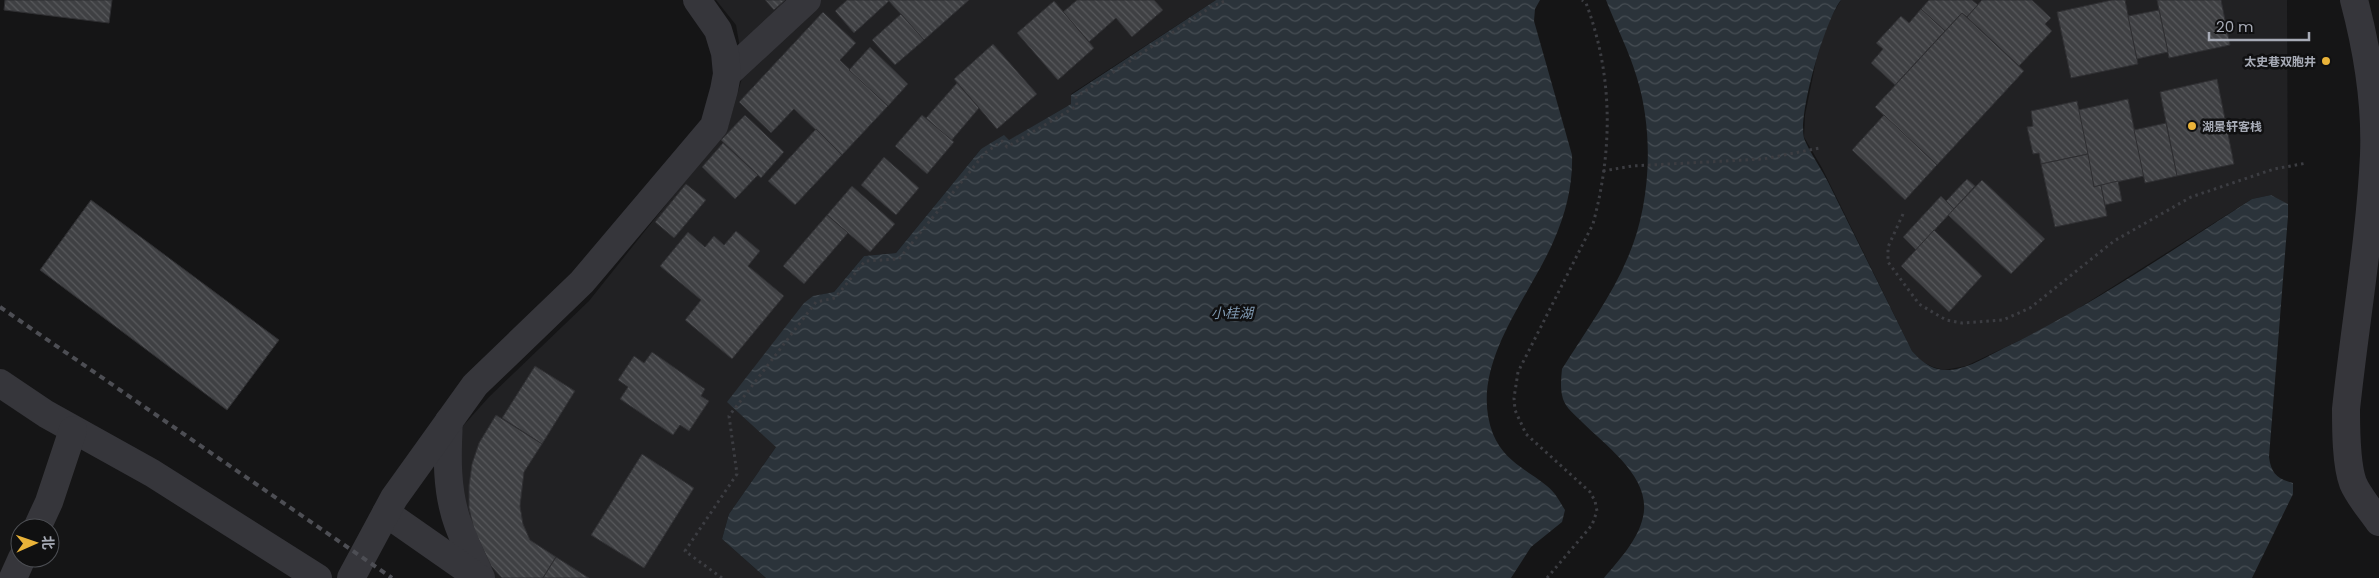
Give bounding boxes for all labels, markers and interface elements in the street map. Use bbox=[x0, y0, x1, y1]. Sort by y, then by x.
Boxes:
scale bar bbox=[2209, 10, 2309, 42]
text: 20 m bbox=[2216, 16, 2254, 37]
place label: 太史巷双胞井 bbox=[2244, 53, 2316, 70]
marker: 太史巷双胞井 bbox=[2320, 55, 2332, 67]
place label: 湖景轩客栈 bbox=[2202, 118, 2262, 135]
marker: 湖景轩客栈 bbox=[2186, 120, 2198, 132]
water label: 小桂湖 bbox=[1211, 303, 1255, 323]
north arrow bbox=[10, 518, 60, 568]
text: 北 bbox=[38, 535, 58, 550]

